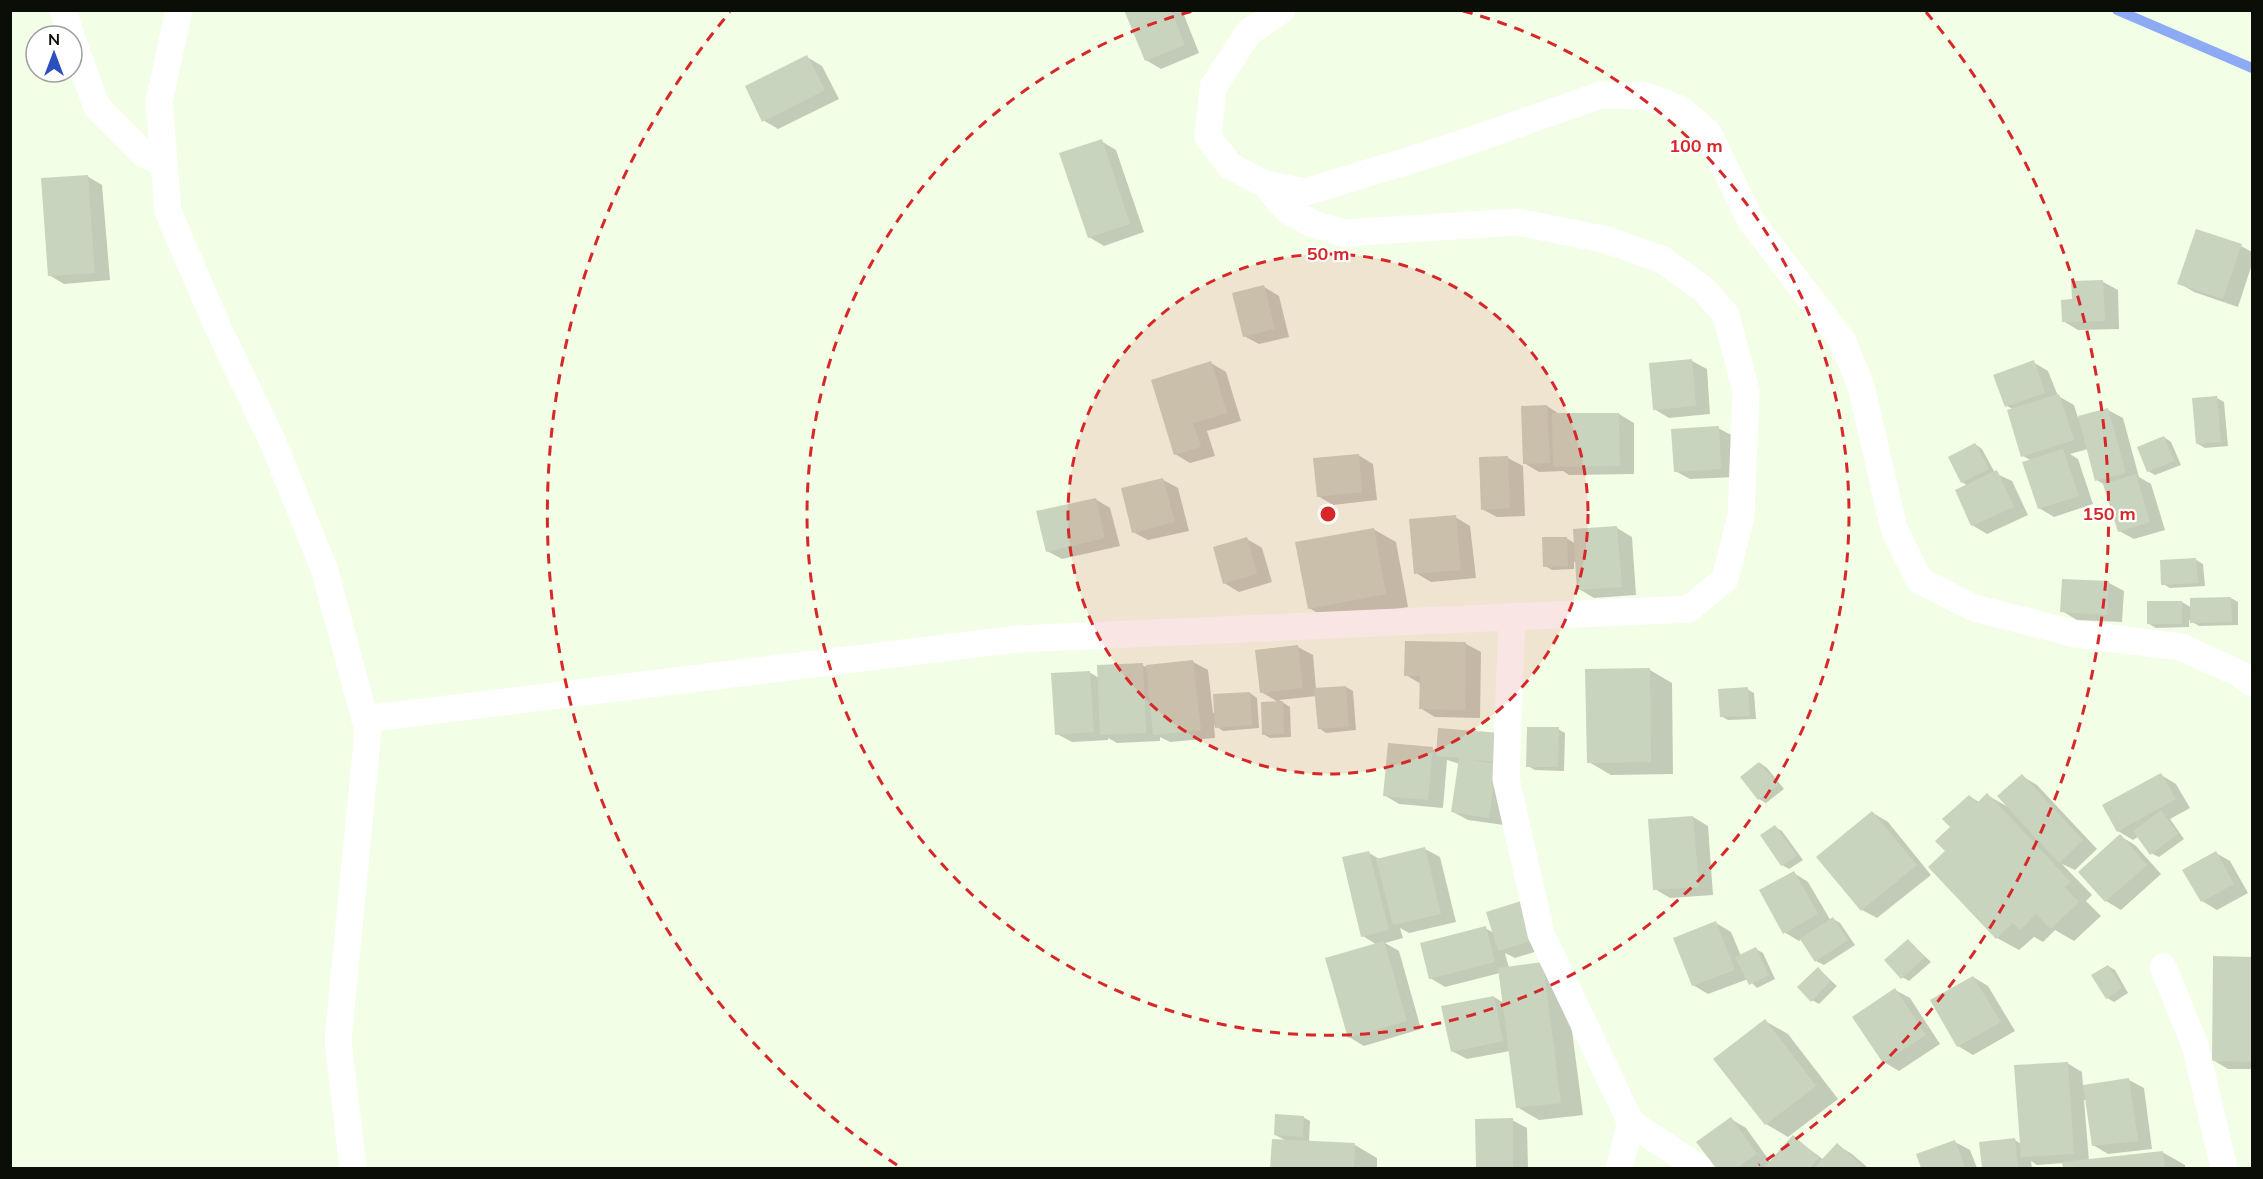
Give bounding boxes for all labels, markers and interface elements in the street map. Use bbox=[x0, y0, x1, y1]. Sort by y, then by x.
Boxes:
north arrow bbox=[24, 24, 84, 84]
text: N bbox=[48, 29, 60, 49]
text: 100 m bbox=[1669, 134, 1723, 157]
text: 50 m bbox=[1307, 242, 1349, 265]
text: 150 m bbox=[2082, 502, 2136, 525]
centre of rings bbox=[1318, 504, 1338, 524]

